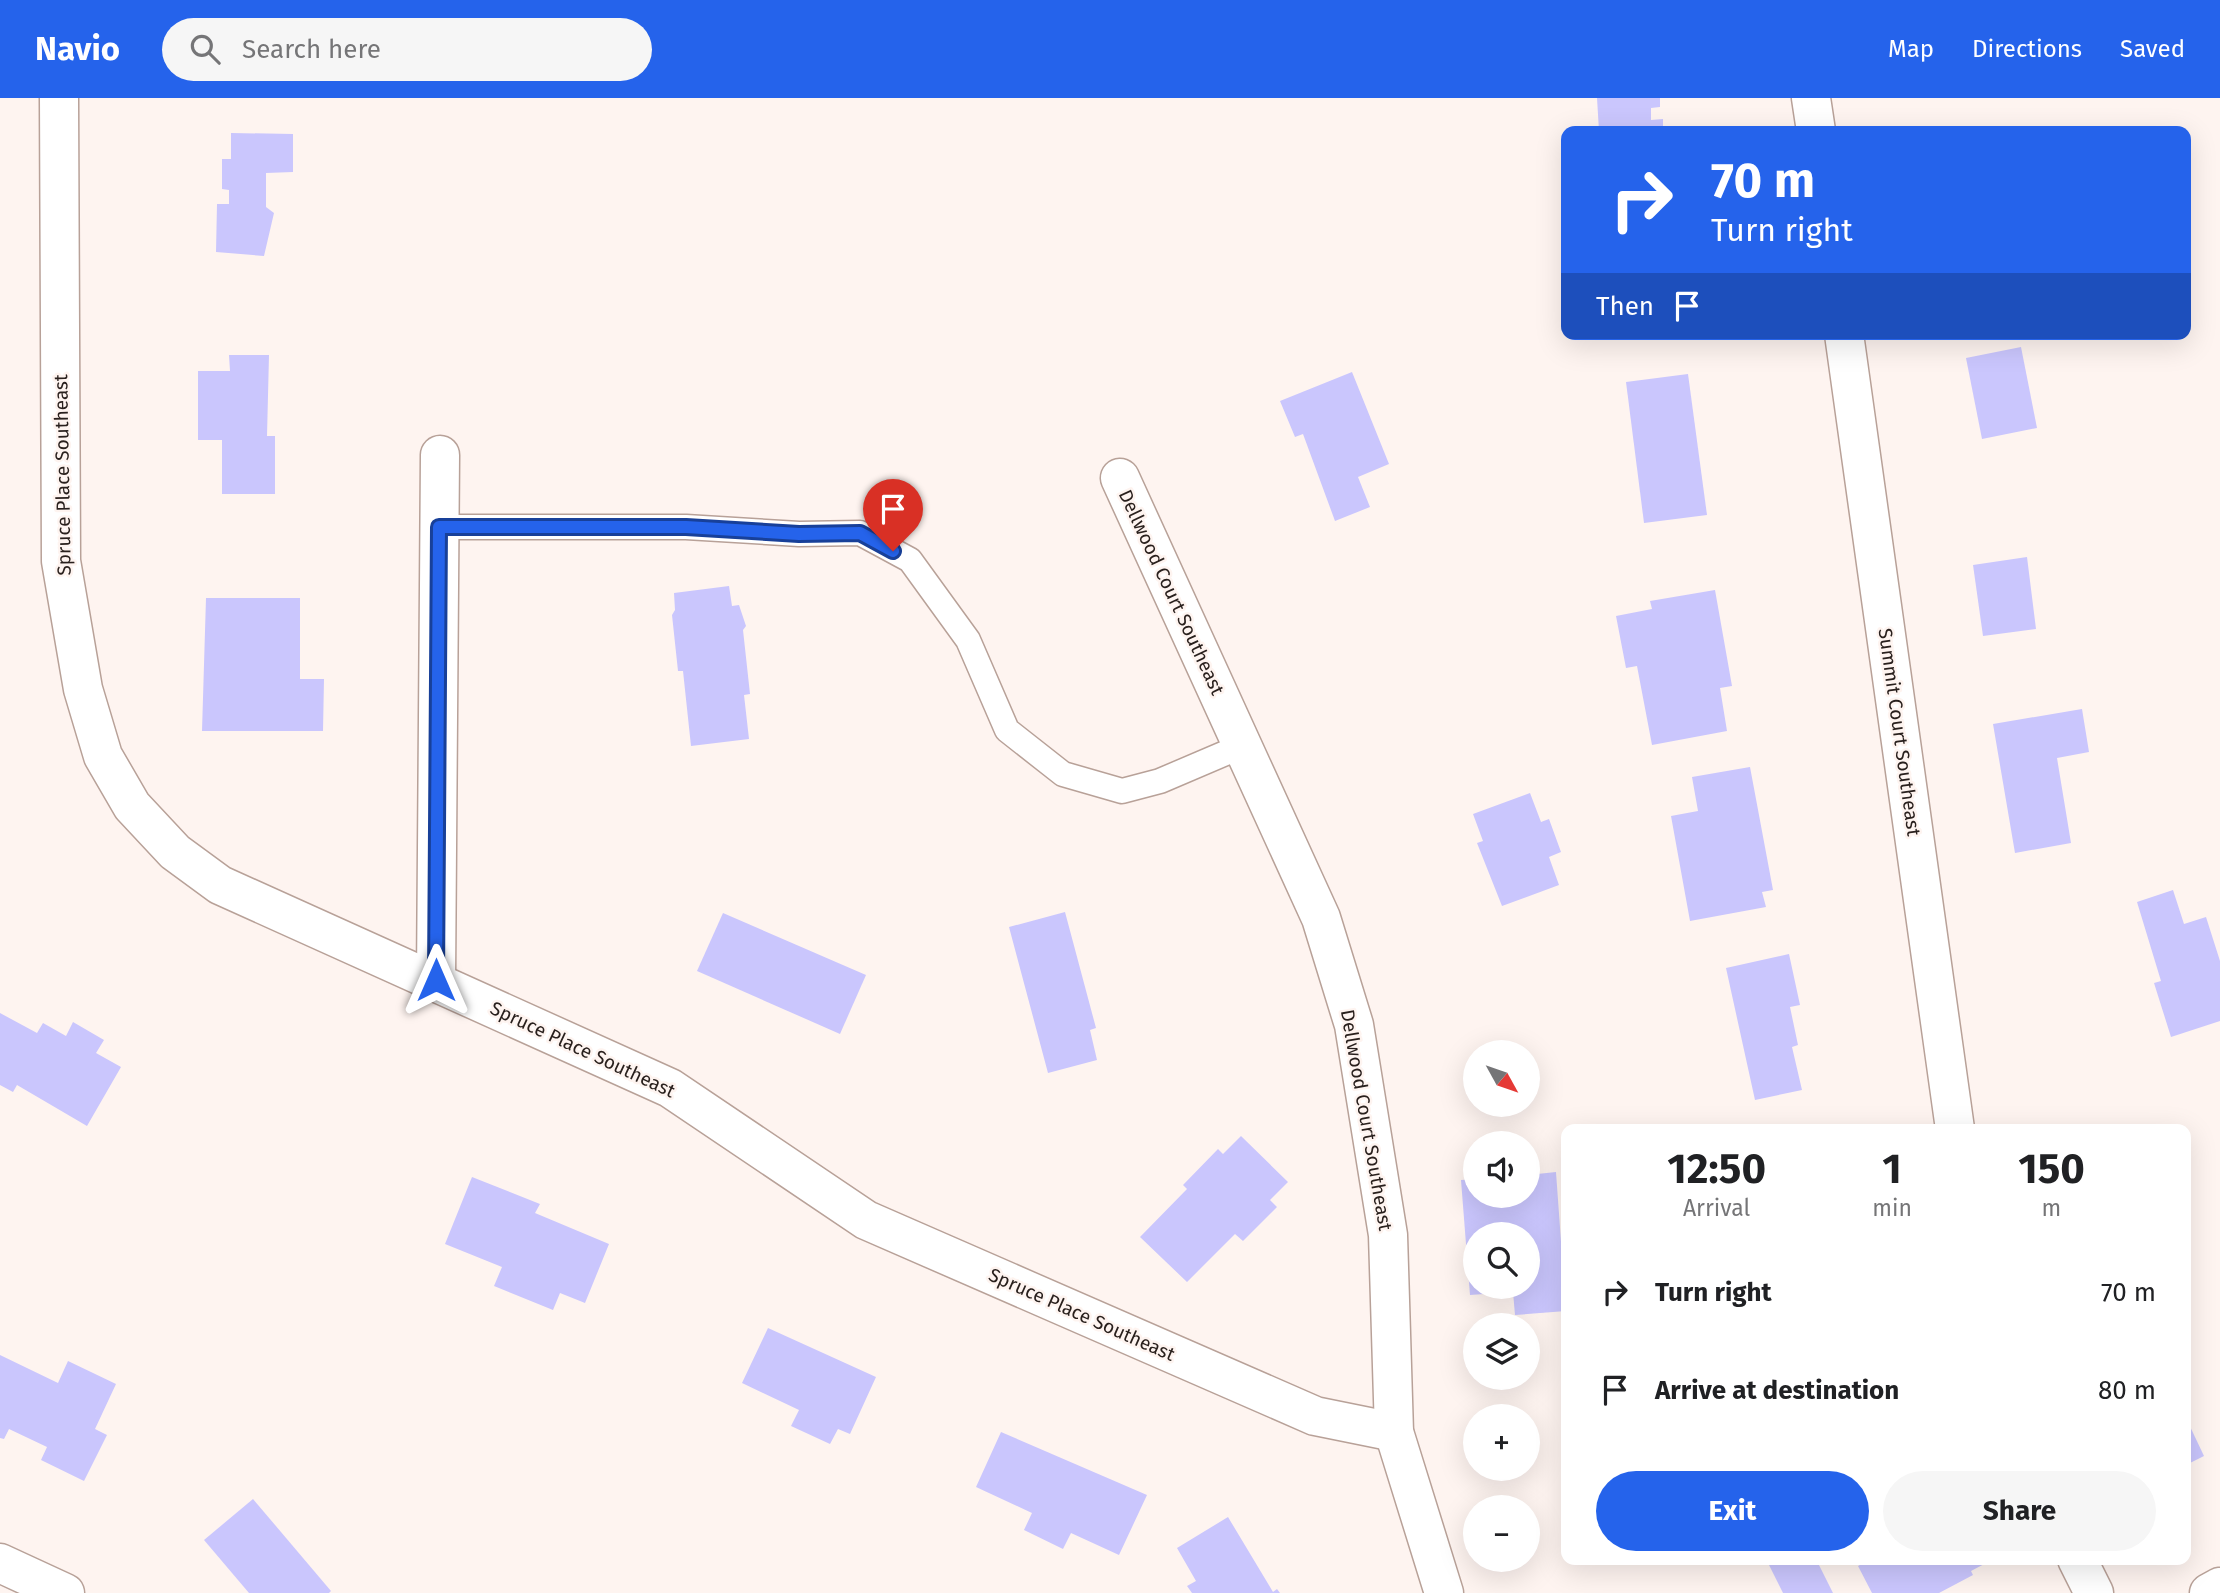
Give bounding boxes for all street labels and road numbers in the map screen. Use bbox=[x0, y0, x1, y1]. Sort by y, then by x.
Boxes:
street label: Spruce Place Southeast bbox=[49, 374, 76, 576]
street label: Dellwood Court Southeast bbox=[1114, 486, 1229, 699]
street label: Summit Court Southeast bbox=[1874, 627, 1925, 837]
street label: Spruce Place Southeast bbox=[487, 996, 679, 1102]
street label: Dellwood Court Southeast bbox=[1336, 1008, 1397, 1233]
street label: Spruce Place Southeast bbox=[985, 1263, 1179, 1366]

